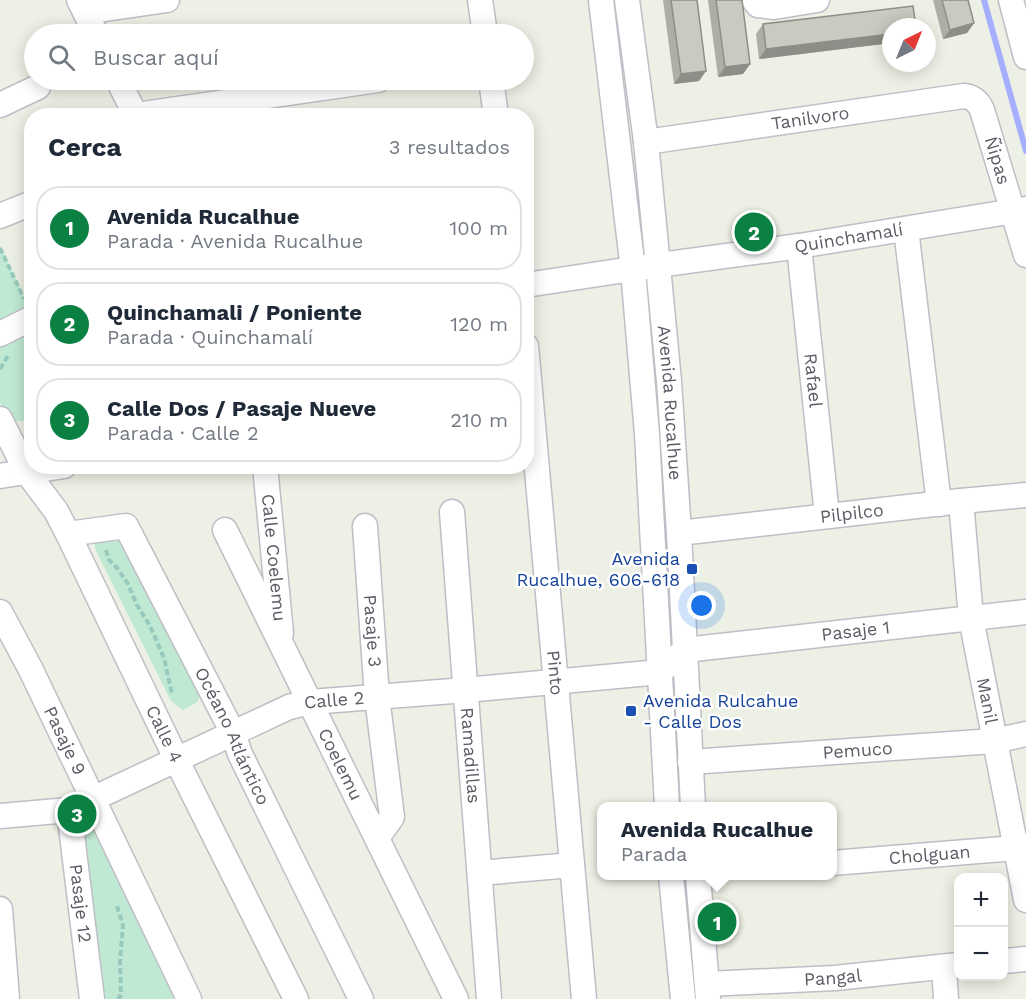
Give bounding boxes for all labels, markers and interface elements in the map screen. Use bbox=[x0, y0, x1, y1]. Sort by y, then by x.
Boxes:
north arrow bbox=[882, 18, 936, 72]
search box bbox=[24, 24, 534, 90]
icon: search bbox=[45, 41, 78, 74]
text: Buscar aquí bbox=[93, 45, 219, 70]
street label: Tanilvoro bbox=[770, 102, 851, 134]
text: Cerca bbox=[48, 132, 122, 162]
street label: Ñipas bbox=[981, 134, 1015, 187]
text: 3 resultados bbox=[389, 135, 510, 159]
text: Avenida Rucalhue bbox=[107, 204, 299, 229]
pin: 2 bbox=[734, 210, 774, 254]
text: 1 bbox=[65, 216, 74, 240]
text: 100 m bbox=[449, 216, 508, 240]
street label: Quinchamalí bbox=[793, 218, 904, 257]
text: Parada · Avenida Rucalhue bbox=[107, 229, 363, 253]
text: Quinchamali / Poniente bbox=[107, 300, 362, 325]
text: 2 bbox=[64, 312, 75, 336]
text: 120 m bbox=[450, 312, 508, 336]
street label: Avenida Rucalhue bbox=[654, 324, 687, 481]
text: Parada · Quinchamalí bbox=[107, 325, 313, 349]
street label: Rafael bbox=[800, 352, 827, 409]
text: Calle Dos / Pasaje Nueve bbox=[107, 396, 376, 421]
text: 3 bbox=[64, 408, 75, 432]
text: 210 m bbox=[450, 408, 508, 432]
text: Parada · Calle 2 bbox=[107, 421, 259, 445]
street label: Calle Coelemu bbox=[258, 493, 291, 622]
street label: Pilpilco bbox=[819, 499, 885, 527]
place label: Avenida Rucalhue, 606-618 bbox=[516, 548, 680, 590]
marker: Avenida Rucalhue, 606-618 bbox=[685, 562, 699, 576]
your location bbox=[687, 591, 716, 620]
street label: Pasaje 3 bbox=[360, 594, 386, 668]
street label: Pasaje 1 bbox=[820, 616, 891, 645]
street label: Pinto bbox=[543, 649, 568, 696]
street label: Océano Atlántico bbox=[191, 663, 274, 808]
street label: Manil bbox=[973, 676, 1003, 726]
street label: Calle 2 bbox=[303, 687, 365, 712]
place label: Avenida Rulcahue - Calle Dos bbox=[643, 690, 798, 732]
street label: Calle 4 bbox=[142, 702, 187, 766]
street label: Pasaje 9 bbox=[40, 703, 91, 778]
marker: Avenida Rulcahue - Calle Dos bbox=[624, 704, 638, 718]
street label: Ramadillas bbox=[457, 706, 485, 804]
street label: Coelemu bbox=[314, 724, 367, 803]
street label: Pemuco bbox=[822, 737, 893, 763]
pin: 3 bbox=[58, 792, 97, 836]
popup bbox=[597, 802, 837, 880]
text: Avenida Rucalhue bbox=[621, 817, 813, 842]
street label: Cholguan bbox=[888, 841, 971, 868]
text: Parada bbox=[621, 842, 687, 866]
street label: Pasaje 12 bbox=[66, 863, 96, 944]
map controls bbox=[954, 873, 1008, 981]
button: + bbox=[954, 873, 1008, 927]
pin: 1 bbox=[698, 900, 736, 944]
button: − bbox=[954, 927, 1008, 981]
street label: Pangal bbox=[804, 964, 863, 989]

